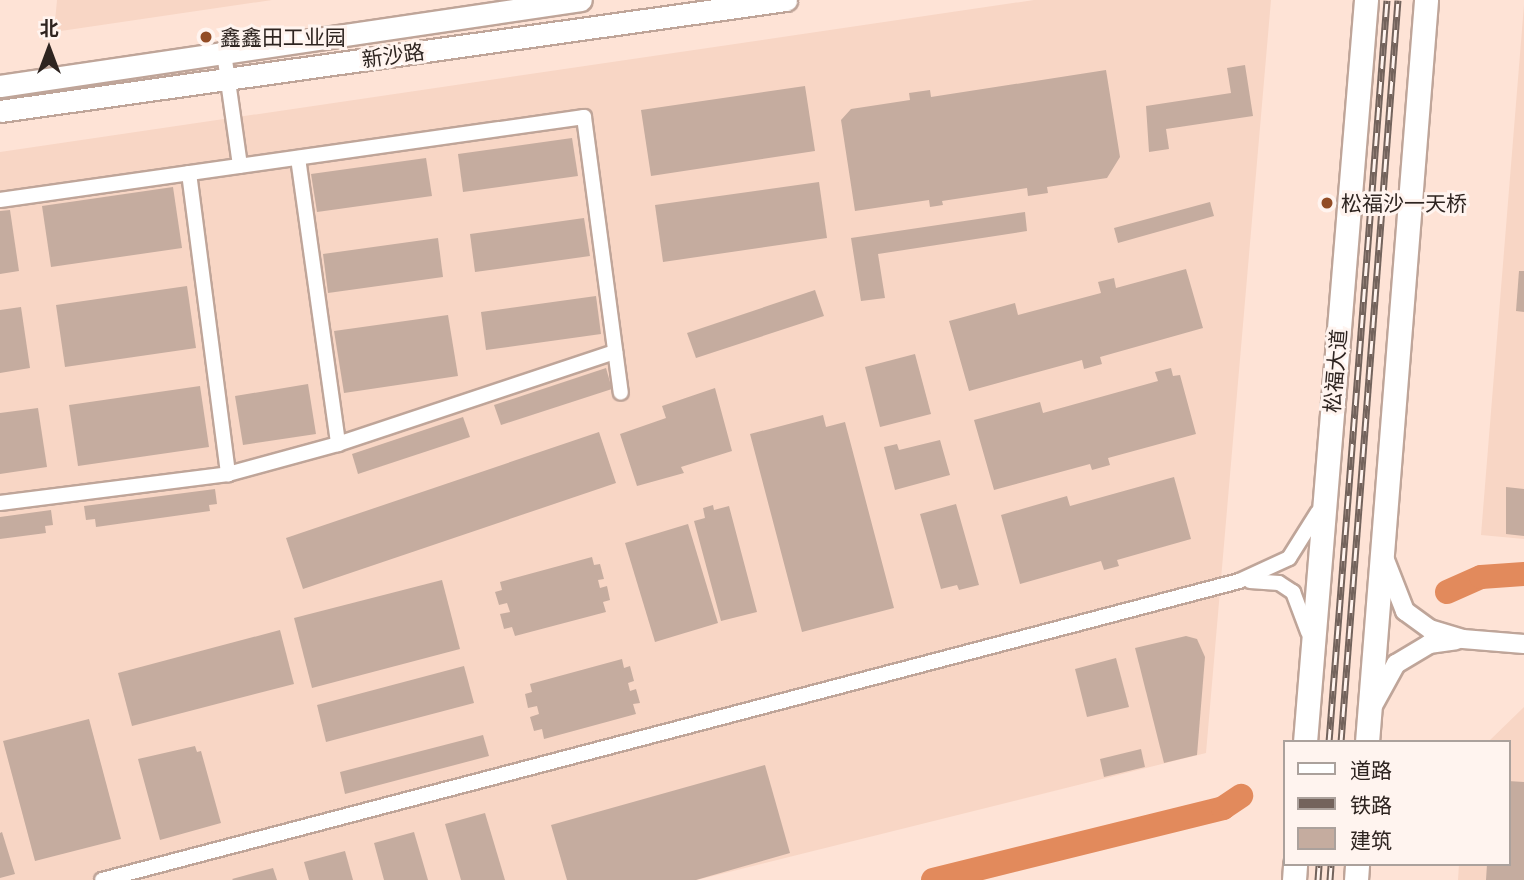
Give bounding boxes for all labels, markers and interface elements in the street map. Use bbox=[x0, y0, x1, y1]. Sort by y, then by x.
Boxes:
north arrow bbox=[14, 14, 84, 84]
text: 北 bbox=[39, 15, 59, 41]
place label: 鑫鑫田工业园 bbox=[220, 24, 346, 50]
marker: 鑫鑫田工业园 bbox=[198, 29, 214, 45]
street label: 新沙路 bbox=[360, 38, 426, 72]
place label: 松福沙一天桥 bbox=[1341, 190, 1467, 216]
marker: 松福沙一天桥 bbox=[1319, 195, 1335, 211]
street label: 松福大道 bbox=[1319, 328, 1351, 414]
legend bbox=[1282, 740, 1510, 866]
text: 道路 bbox=[1350, 756, 1392, 784]
text: 铁路 bbox=[1350, 791, 1392, 819]
text: 建筑 bbox=[1350, 826, 1392, 854]

